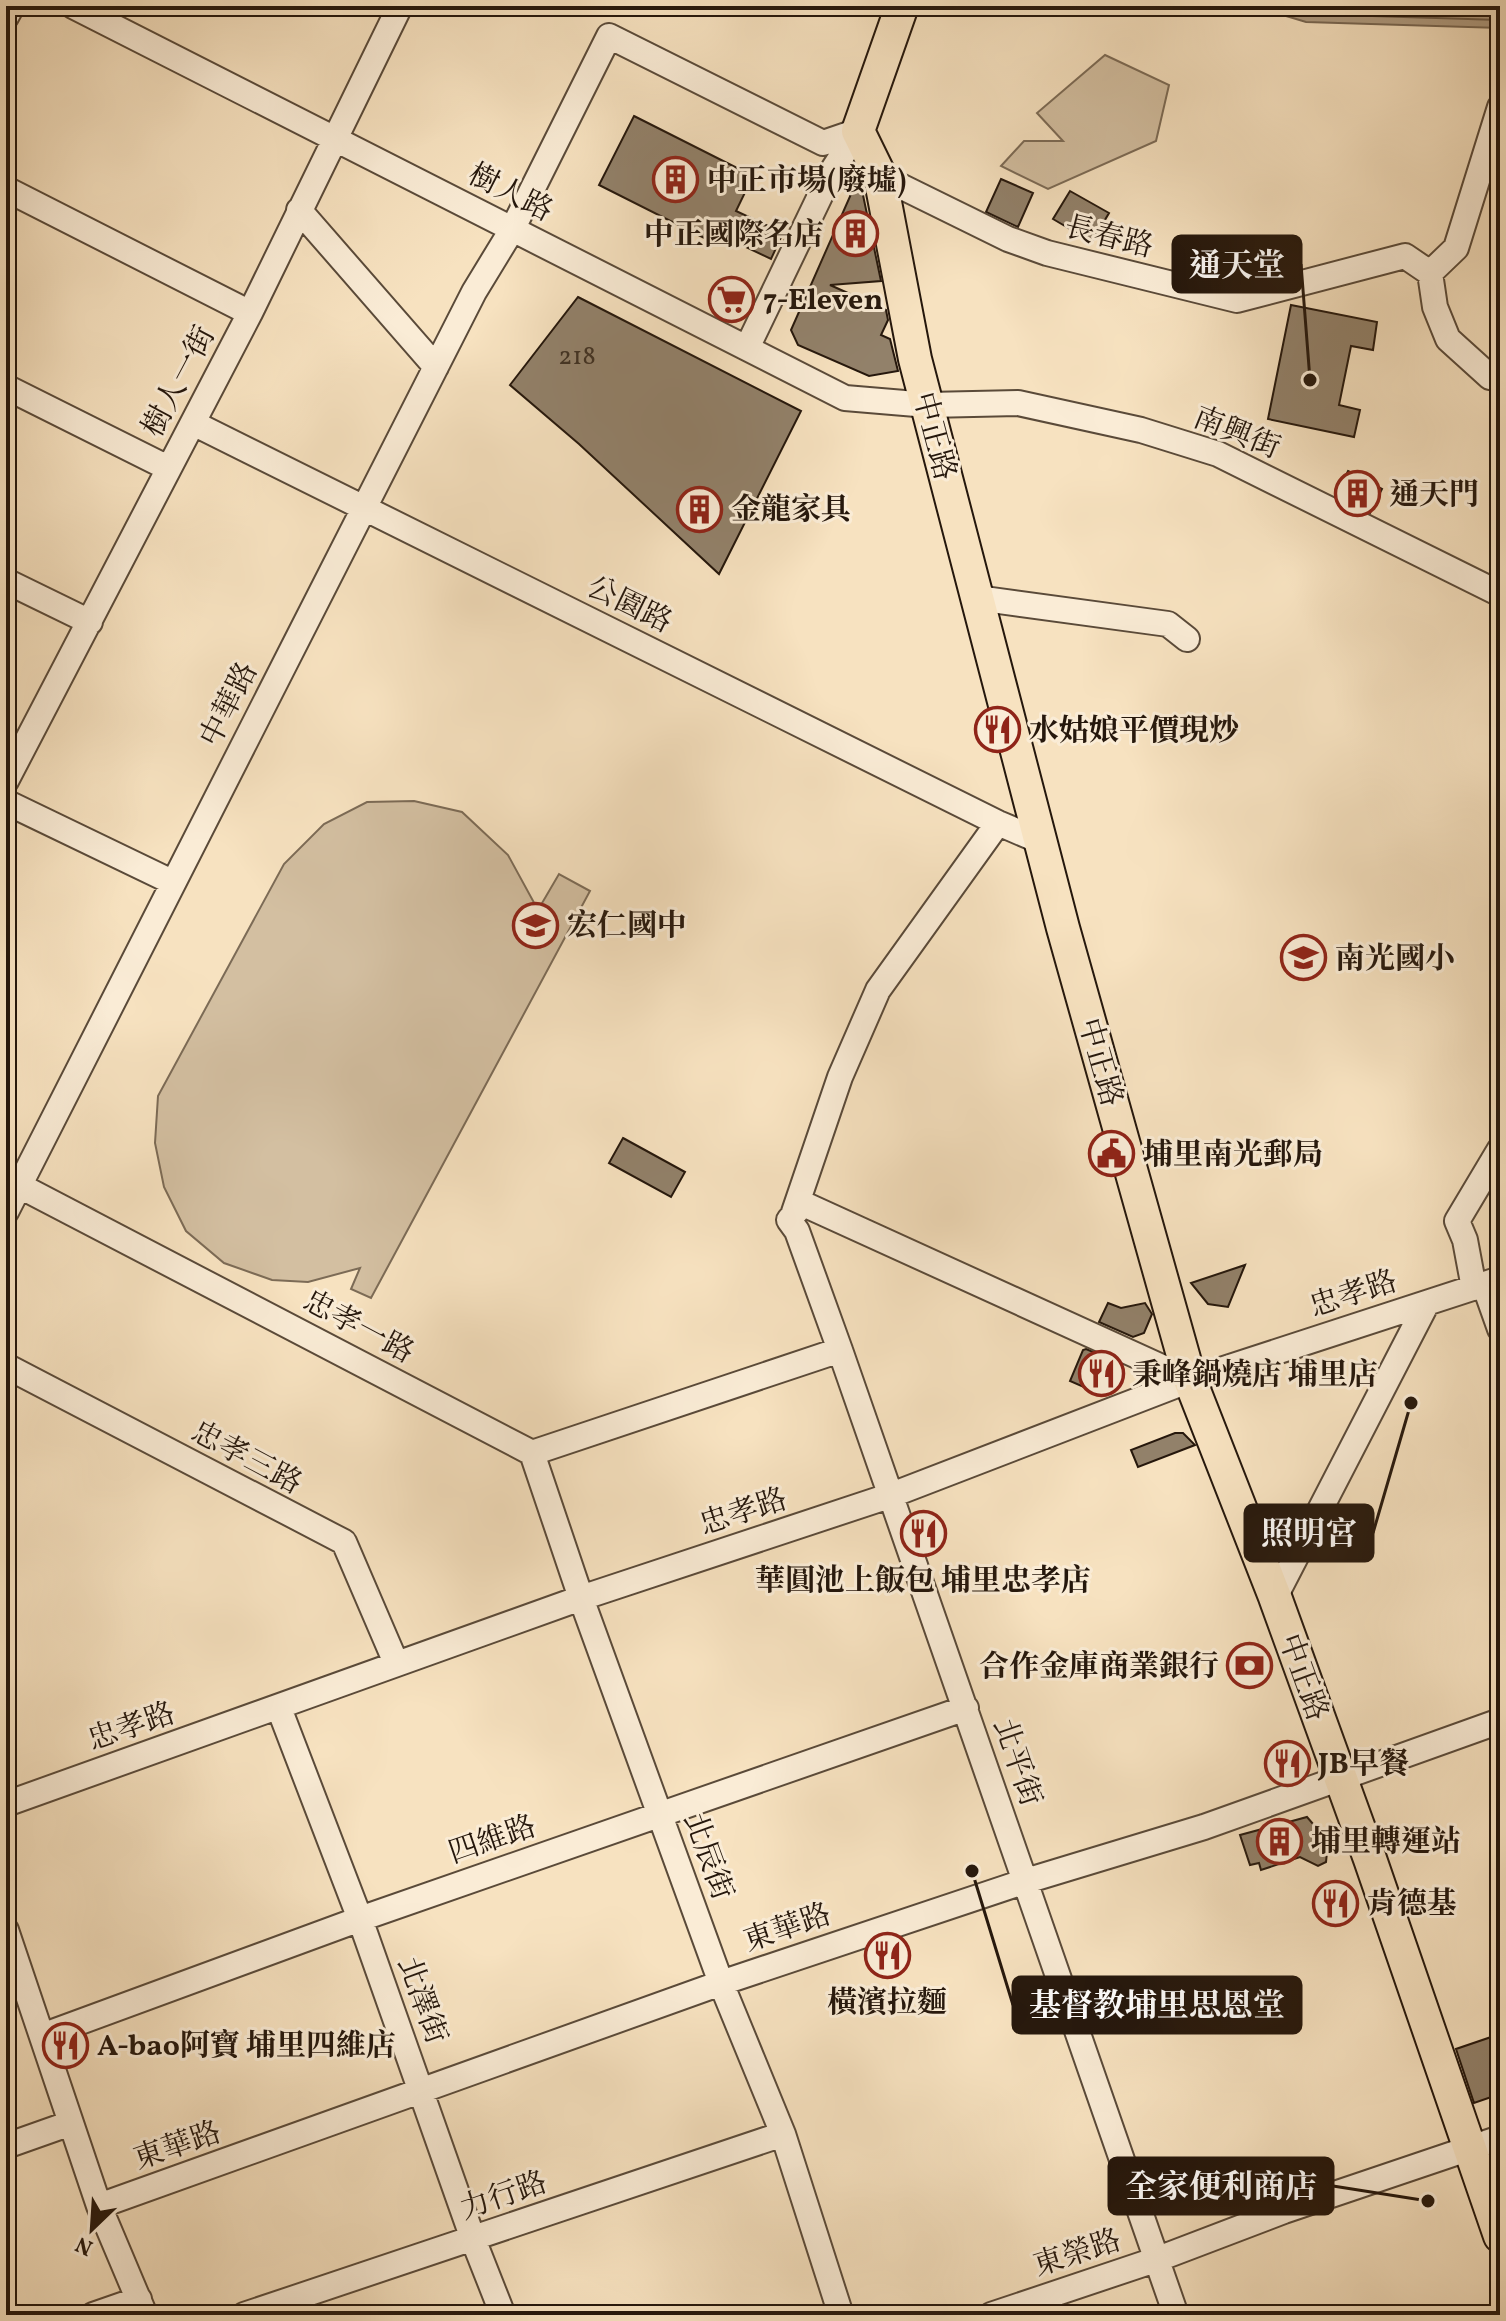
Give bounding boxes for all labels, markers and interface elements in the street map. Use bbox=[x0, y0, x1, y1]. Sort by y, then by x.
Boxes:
street label: 樹人路 bbox=[460, 155, 560, 233]
building icon: 中正市場(廢墟) bbox=[652, 156, 700, 204]
place label: 中正市場(廢墟) bbox=[707, 161, 906, 203]
street label: 長春路 bbox=[1060, 207, 1157, 269]
building icon: 中正國際名店 bbox=[831, 210, 879, 258]
place label: 中正國際名店 bbox=[644, 215, 824, 257]
callout: 通天堂 bbox=[1173, 236, 1301, 292]
text: 通天堂 bbox=[1189, 246, 1285, 290]
supermarket icon: 7-Eleven bbox=[708, 275, 756, 323]
place label: 7-Eleven bbox=[763, 280, 883, 322]
street label: 樹人一街 bbox=[133, 319, 226, 445]
house number: 218 bbox=[558, 339, 596, 375]
street label: 中正路 bbox=[901, 388, 965, 485]
street label: 南興街 bbox=[1187, 398, 1286, 470]
building icon: 通天門 bbox=[1334, 470, 1382, 518]
place label: 通天門 bbox=[1389, 475, 1479, 517]
building icon: 金龍家具 bbox=[676, 485, 724, 533]
place label: 金龍家具 bbox=[731, 490, 851, 532]
street label: 公園路 bbox=[579, 567, 679, 644]
street label: 中華路 bbox=[191, 655, 269, 755]
restaurant icon: 水姑娘平價現炒 bbox=[974, 706, 1022, 754]
place label: 水姑娘平價現炒 bbox=[1029, 711, 1239, 753]
school or university icon: 宏仁國中 bbox=[512, 901, 560, 949]
place label: 宏仁國中 bbox=[567, 906, 687, 948]
school or university icon: 南光國小 bbox=[1280, 934, 1328, 982]
place label: 南光國小 bbox=[1335, 939, 1455, 981]
street label: 中正路 bbox=[1066, 1014, 1132, 1112]
public building icon: 埔里南光郵局 bbox=[1088, 1130, 1136, 1178]
place label: 埔里南光郵局 bbox=[1143, 1135, 1323, 1177]
street label: 忠孝路 bbox=[1304, 1261, 1403, 1329]
street label: 忠孝一路 bbox=[295, 1281, 421, 1374]
restaurant icon: 秉峰鍋燒店 埔里店 bbox=[1077, 1350, 1125, 1398]
place label: 秉峰鍋燒店 埔里店 bbox=[1132, 1355, 1378, 1397]
street label: 忠孝三路 bbox=[183, 1412, 309, 1505]
street label: 忠孝路 bbox=[694, 1479, 793, 1547]
callout: 照明宮 bbox=[1245, 1505, 1373, 1561]
restaurant icon: 華圓池上飯包 埔里忠孝店 bbox=[899, 1510, 947, 1558]
text: 照明宮 bbox=[1261, 1514, 1357, 1558]
place label: 華圓池上飯包 埔里忠孝店 bbox=[755, 1561, 1091, 1603]
street label: 中正路 bbox=[1267, 1628, 1337, 1727]
bank icon: 合作金庫商業銀行 bbox=[1226, 1642, 1274, 1690]
place label: 合作金庫商業銀行 bbox=[979, 1647, 1219, 1689]
street label: 忠孝路 bbox=[82, 1693, 181, 1762]
street label: 北平街 bbox=[982, 1713, 1051, 1812]
restaurant icon: JB早餐 bbox=[1263, 1739, 1311, 1787]
place label: JB早餐 bbox=[1317, 1744, 1409, 1786]
street label: 四維路 bbox=[443, 1806, 542, 1875]
street label: 北辰街 bbox=[672, 1807, 742, 1906]
building icon: 埔里轉運站 bbox=[1256, 1817, 1304, 1865]
place label: 埔里轉運站 bbox=[1311, 1822, 1461, 1864]
restaurant icon: 肯德基 bbox=[1312, 1879, 1360, 1927]
place label: 肯德基 bbox=[1367, 1884, 1457, 1926]
street label: 東華路 bbox=[738, 1894, 837, 1963]
restaurant icon: 橫濱拉麵 bbox=[863, 1932, 911, 1980]
street label: 北澤街 bbox=[386, 1951, 456, 2050]
callout: 基督教埔里思恩堂 bbox=[1013, 1977, 1301, 2033]
place label: 橫濱拉麵 bbox=[827, 1983, 947, 2025]
text: 基督教埔里思恩堂 bbox=[1029, 1986, 1285, 2030]
restaurant icon: A-bao阿寶 埔里四維店 bbox=[42, 2021, 90, 2069]
place label: A-bao阿寶 埔里四維店 bbox=[97, 2026, 396, 2068]
street label: 東華路 bbox=[128, 2112, 227, 2181]
callout: 全家便利商店 bbox=[1109, 2158, 1333, 2214]
street label: 力行路 bbox=[454, 2162, 553, 2231]
text: 全家便利商店 bbox=[1125, 2167, 1317, 2211]
north arrow bbox=[52, 2189, 132, 2269]
street label: 東榮路 bbox=[1028, 2220, 1127, 2288]
text: N bbox=[71, 2227, 98, 2262]

